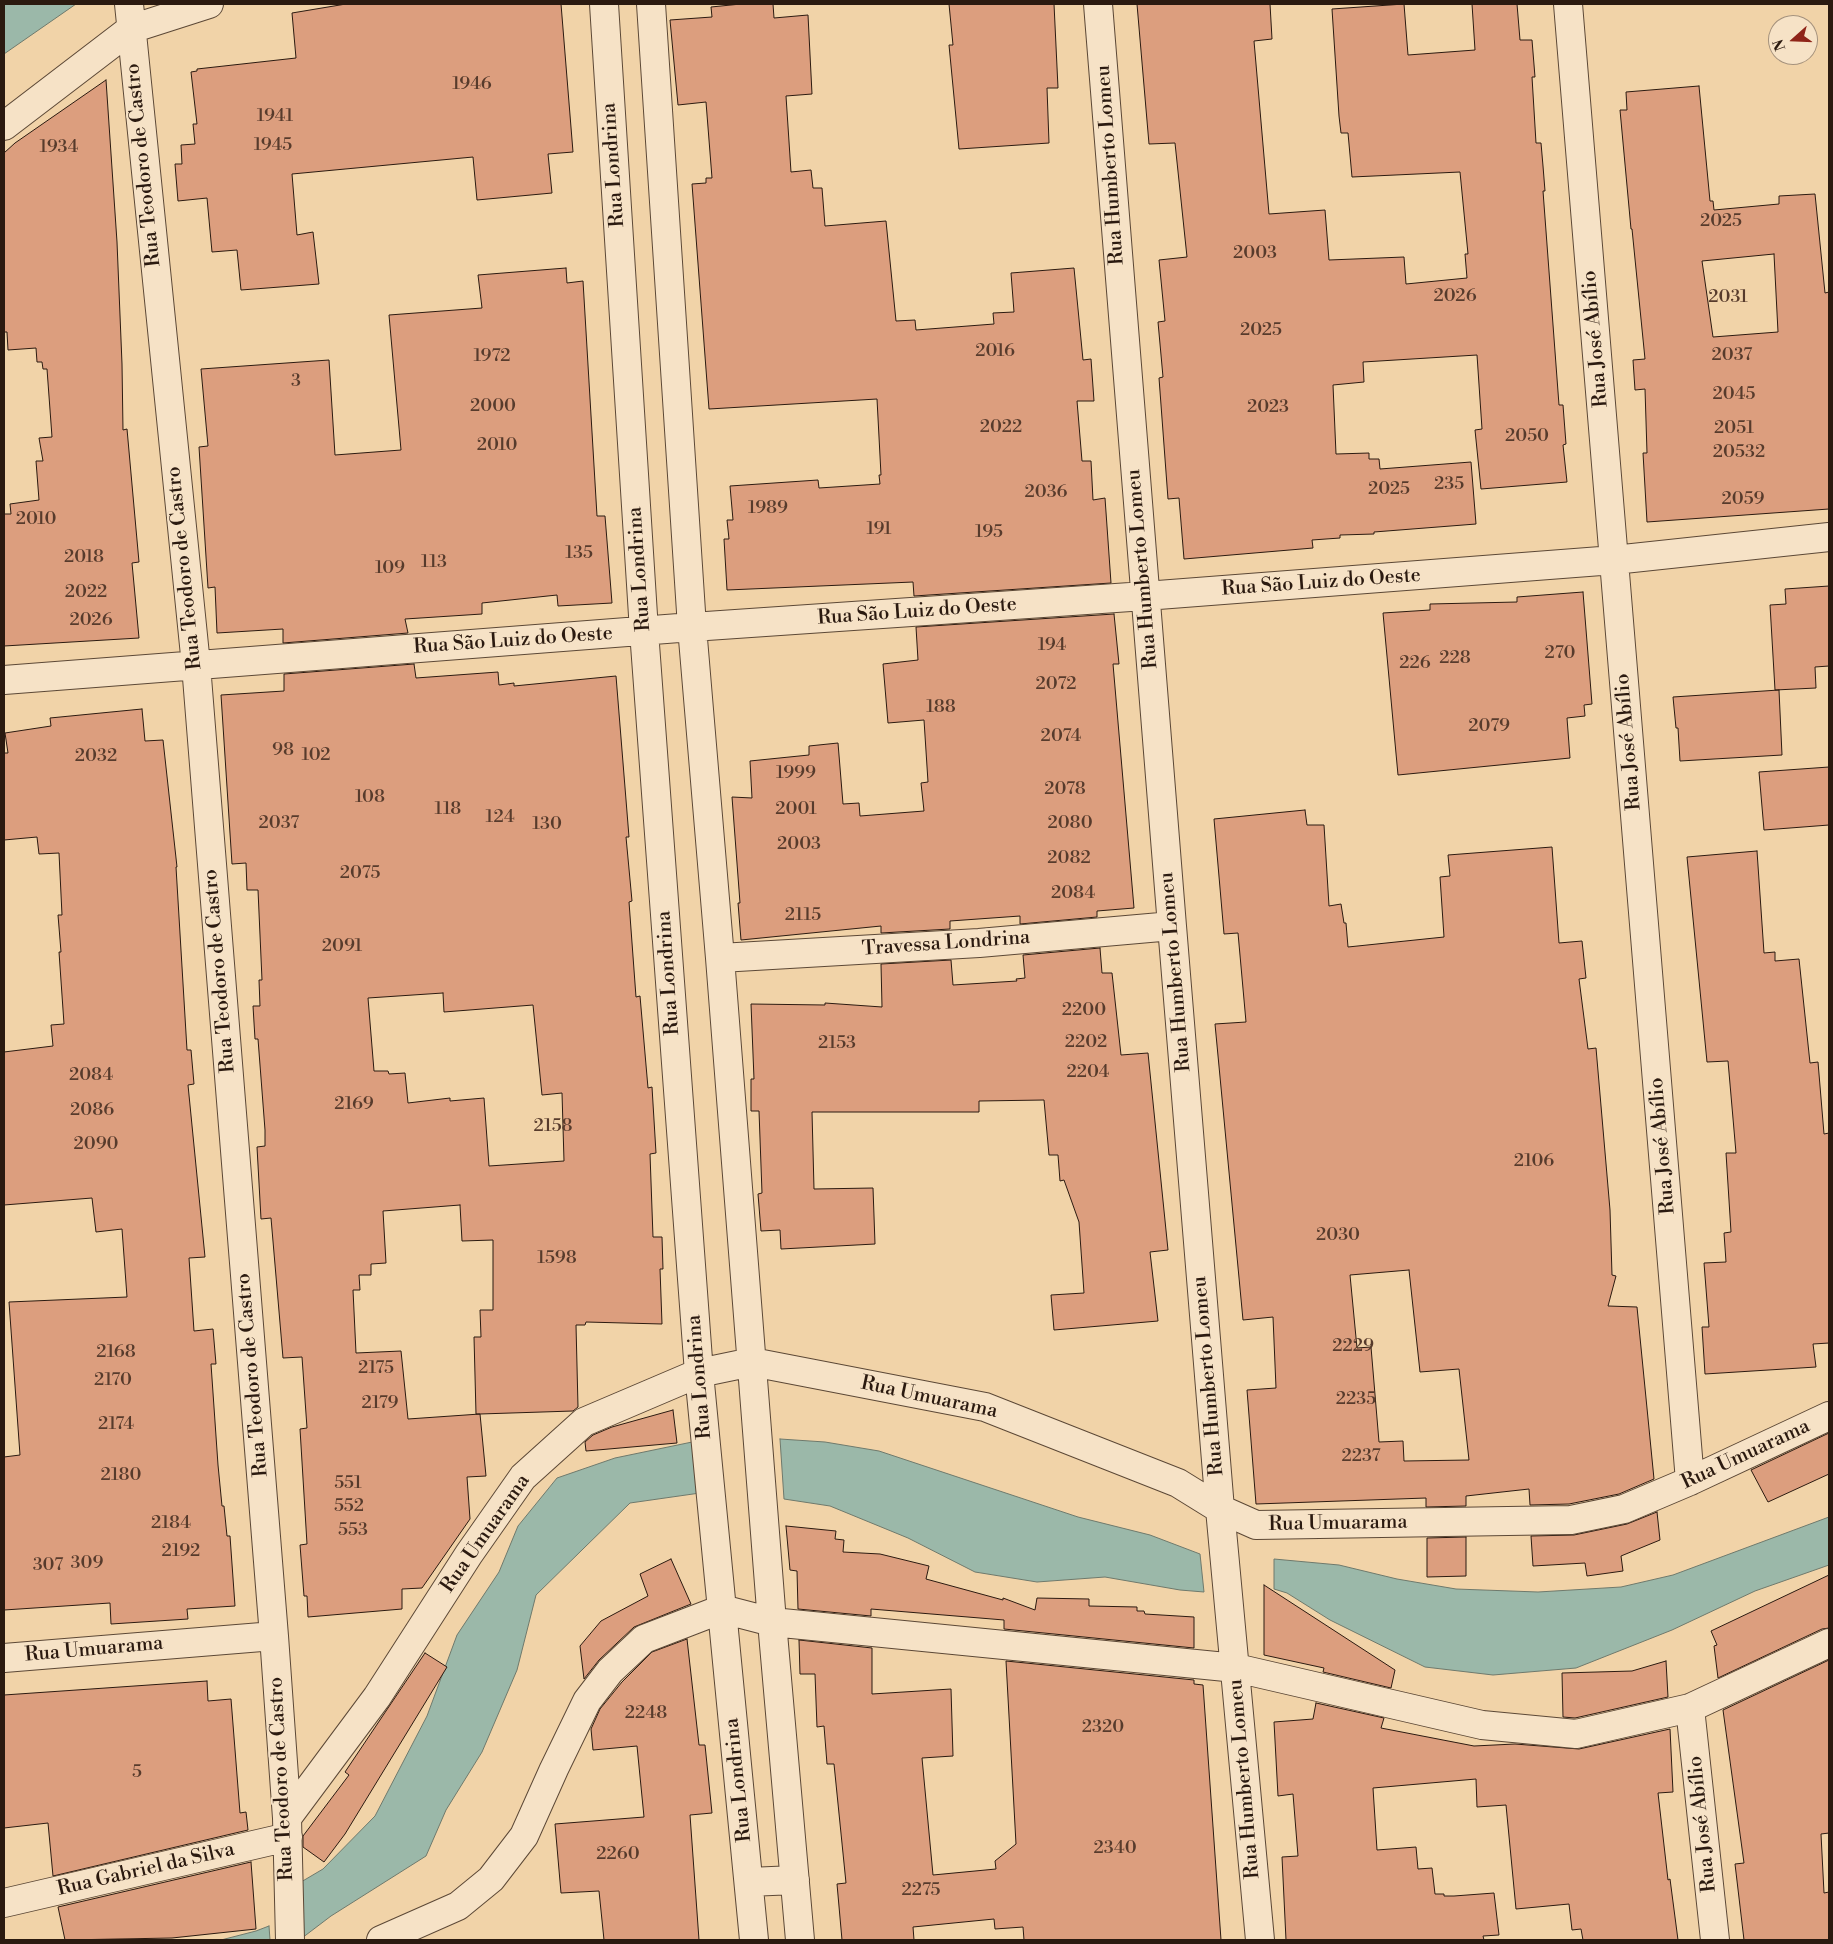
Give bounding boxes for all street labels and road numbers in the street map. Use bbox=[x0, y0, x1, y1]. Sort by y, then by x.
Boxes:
street label: Rua Teodoro de Castro bbox=[121, 62, 167, 268]
street label: Rua Humberto Lomeu bbox=[1092, 64, 1130, 266]
street label: Rua Londrina bbox=[598, 102, 630, 228]
street label: Rua José Abílio bbox=[1578, 270, 1614, 408]
street label: Rua Teodoro de Castro bbox=[162, 465, 208, 671]
street label: Rua Humberto Lomeu bbox=[1122, 468, 1164, 670]
street label: Rua Londrina bbox=[624, 506, 656, 632]
street label: Rua São Luiz do Oeste bbox=[1221, 564, 1421, 602]
street label: Rua São Luiz do Oeste bbox=[817, 593, 1017, 631]
street label: Rua São Luiz do Oeste bbox=[413, 622, 613, 660]
street label: Rua José Abílio bbox=[1611, 673, 1647, 811]
street label: Rua Teodoro de Castro bbox=[199, 868, 241, 1074]
street label: Rua Humberto Lomeu bbox=[1155, 871, 1197, 1073]
street label: Rua Londrina bbox=[653, 910, 685, 1036]
street label: Travessa Londrina bbox=[861, 926, 1031, 962]
street label: Rua José Abílio bbox=[1645, 1077, 1681, 1215]
street label: Rua Teodoro de Castro bbox=[232, 1272, 274, 1478]
street label: Rua Humberto Lomeu bbox=[1188, 1275, 1230, 1477]
street label: Rua Londrina bbox=[683, 1314, 717, 1440]
street label: Rua Umuarama bbox=[858, 1372, 1000, 1424]
street label: Rua Umuarama bbox=[1678, 1415, 1814, 1495]
street label: Rua Umuarama bbox=[436, 1470, 536, 1598]
street label: Rua Umuarama bbox=[1268, 1511, 1408, 1537]
street label: Rua Umuarama bbox=[24, 1632, 164, 1668]
street label: Rua Teodoro de Castro bbox=[265, 1676, 299, 1882]
street label: Rua Humberto Lomeu bbox=[1224, 1678, 1266, 1880]
street label: Rua Londrina bbox=[721, 1717, 757, 1843]
street label: Rua José Abílio bbox=[1684, 1754, 1722, 1894]
street label: Rua Gabriel da Silva bbox=[55, 1838, 237, 1902]

